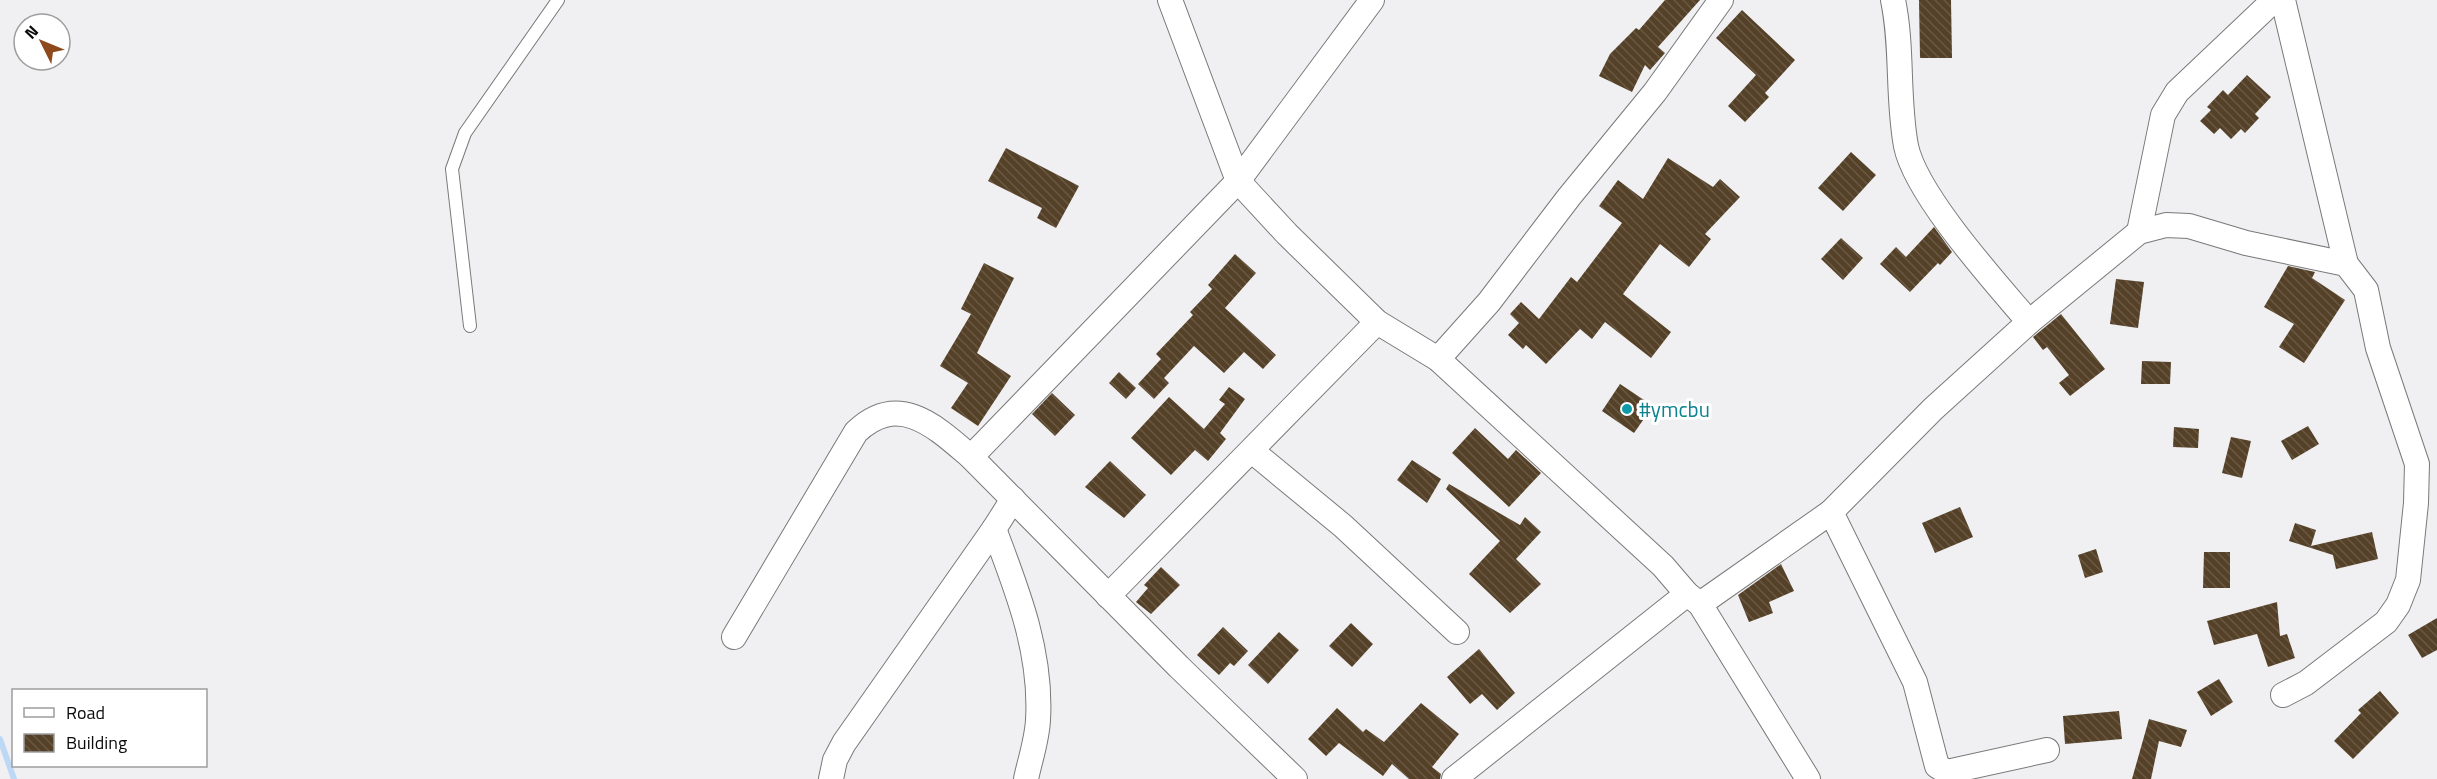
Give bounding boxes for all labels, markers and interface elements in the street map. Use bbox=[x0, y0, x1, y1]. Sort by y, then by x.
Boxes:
north arrow bbox=[12, 12, 72, 72]
text: N bbox=[18, 20, 44, 44]
place label: #ymcbu bbox=[1639, 393, 1710, 425]
marker: #ymcbu bbox=[1620, 402, 1634, 416]
legend bbox=[12, 689, 207, 767]
text: Road bbox=[66, 699, 105, 726]
text: Building bbox=[66, 729, 127, 756]

